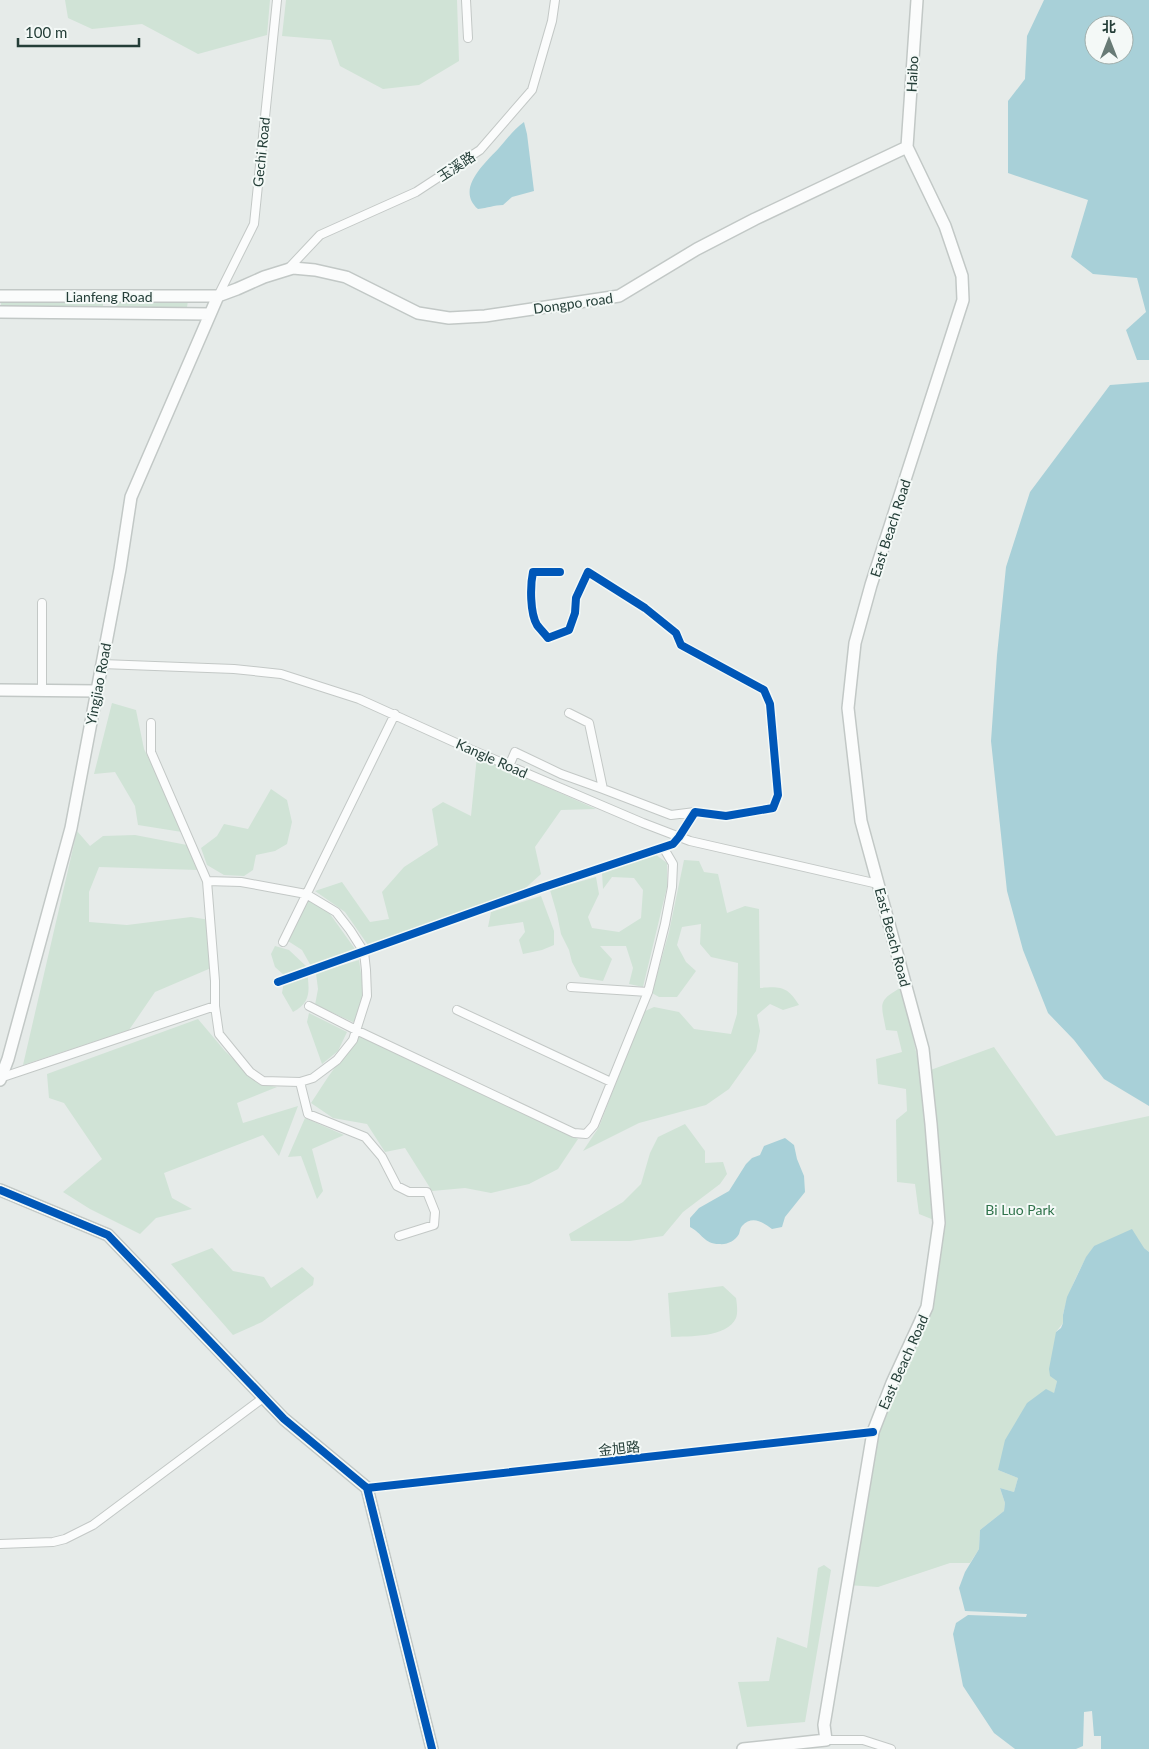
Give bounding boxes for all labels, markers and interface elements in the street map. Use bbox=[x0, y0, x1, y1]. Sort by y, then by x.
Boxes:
scale bar bbox=[18, 15, 139, 47]
north arrow bbox=[1084, 15, 1134, 65]
text: 北 bbox=[1102, 18, 1116, 35]
text: 100 m bbox=[25, 23, 67, 41]
street label: Haibo bbox=[903, 55, 921, 93]
street label: Gechi Road bbox=[249, 116, 273, 188]
street label: 玉溪路 bbox=[434, 147, 478, 185]
street label: Lianfeng Road bbox=[65, 288, 153, 305]
street label: Dongpo road bbox=[532, 289, 614, 317]
street label: East Beach Road bbox=[866, 477, 914, 579]
street label: Yingjiao Road bbox=[82, 641, 114, 727]
street label: Kangle Road bbox=[454, 735, 530, 781]
street label: East Beach Road bbox=[872, 886, 914, 988]
park label: Bi Luo Park bbox=[985, 1201, 1056, 1218]
street label: East Beach Road bbox=[874, 1312, 932, 1412]
street label: 金旭路 bbox=[597, 1437, 641, 1459]

